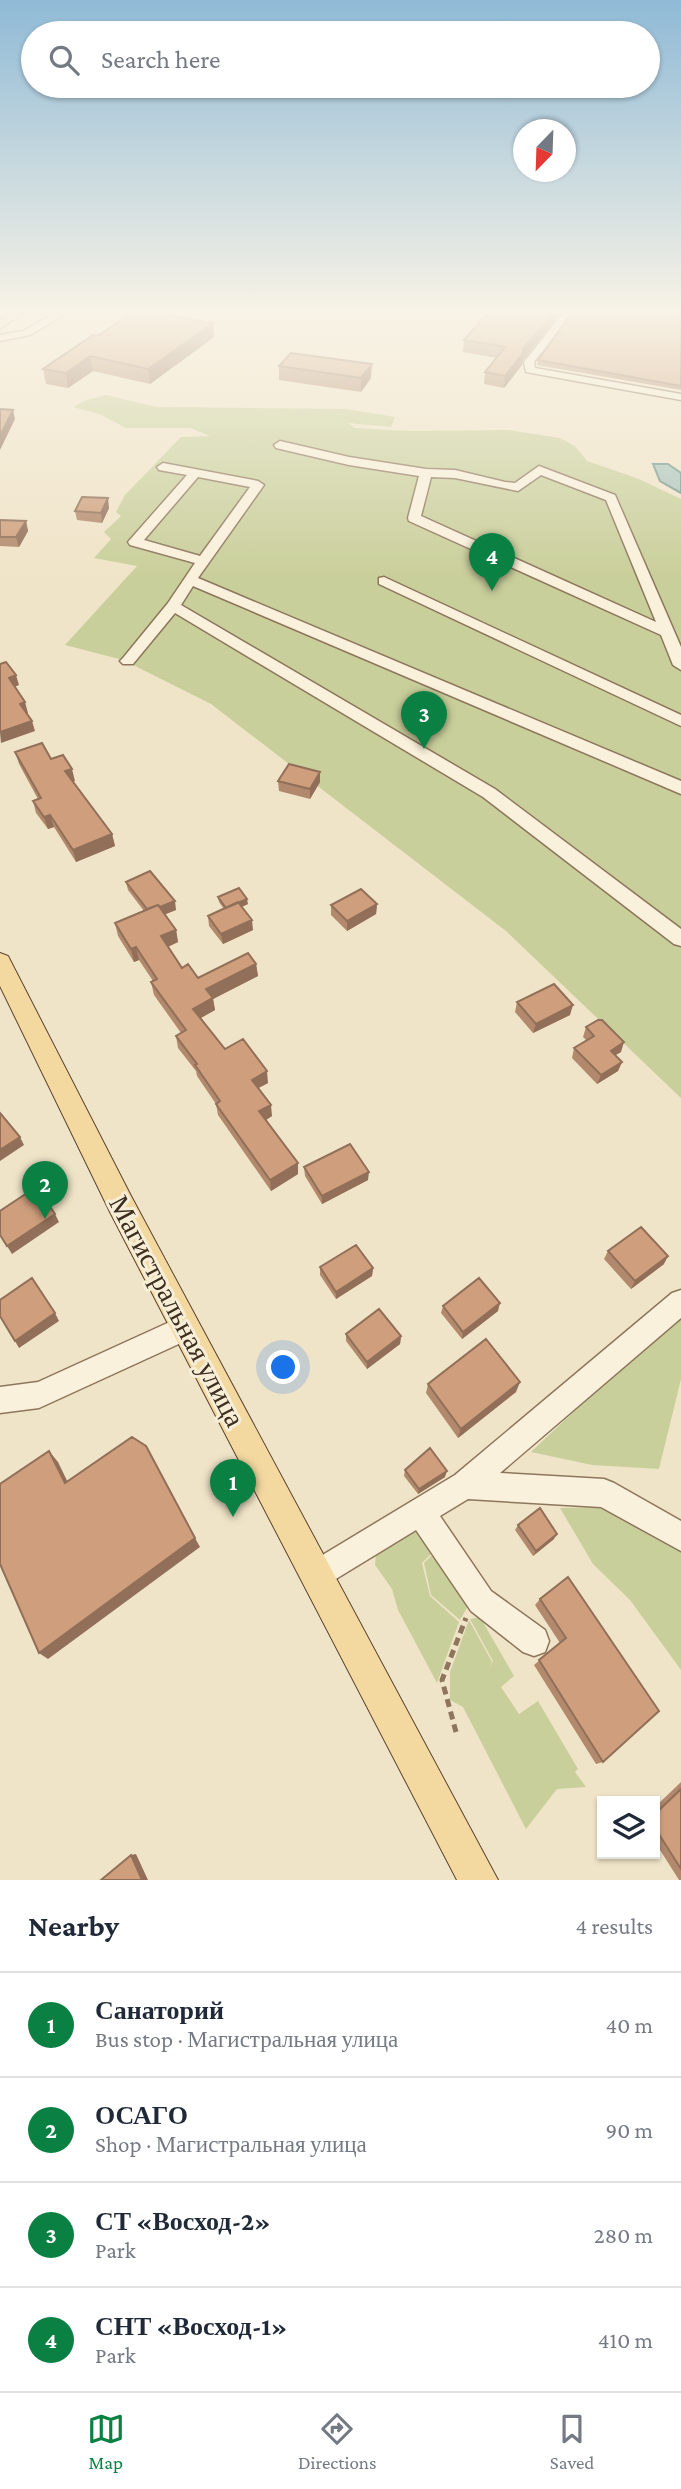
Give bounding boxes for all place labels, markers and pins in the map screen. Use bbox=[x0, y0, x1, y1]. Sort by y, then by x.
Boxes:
pin: 4 bbox=[469, 533, 515, 591]
pin: 3 bbox=[401, 691, 447, 749]
pin: 2 bbox=[22, 1161, 68, 1219]
pin: 1 bbox=[210, 1459, 256, 1517]

